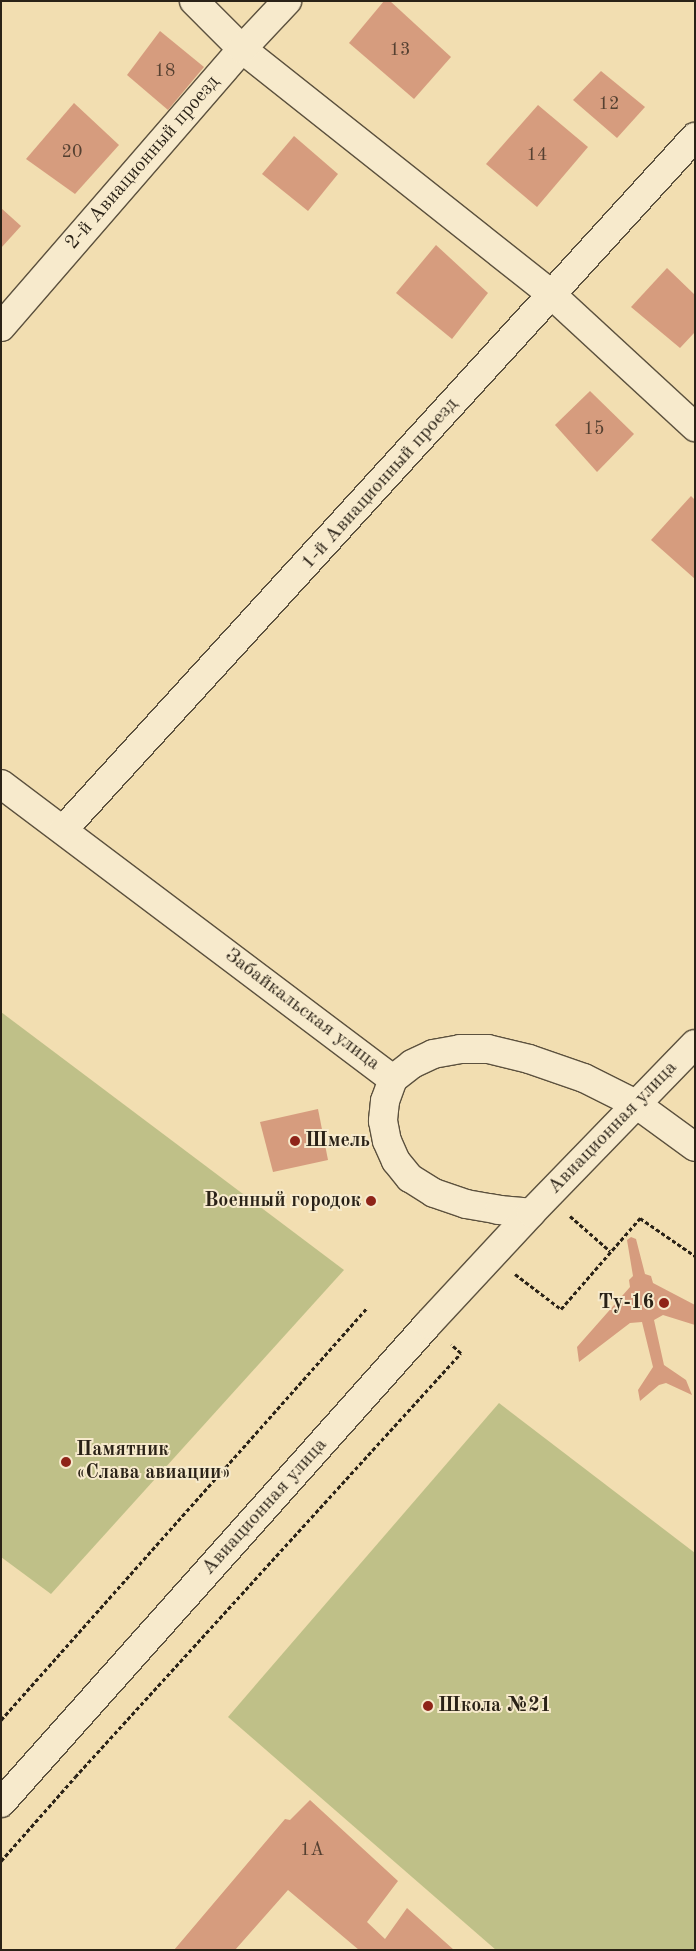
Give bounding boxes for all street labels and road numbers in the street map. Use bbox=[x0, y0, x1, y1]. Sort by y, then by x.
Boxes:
street label: 2-й Авиационный проезд bbox=[61, 71, 225, 255]
street label: 1-й Авиационный проезд bbox=[297, 393, 463, 575]
street label: Забайкальская улица bbox=[220, 944, 384, 1076]
street label: Авиационная улица bbox=[543, 1056, 683, 1200]
street label: Авиационная улица bbox=[197, 1434, 333, 1580]

